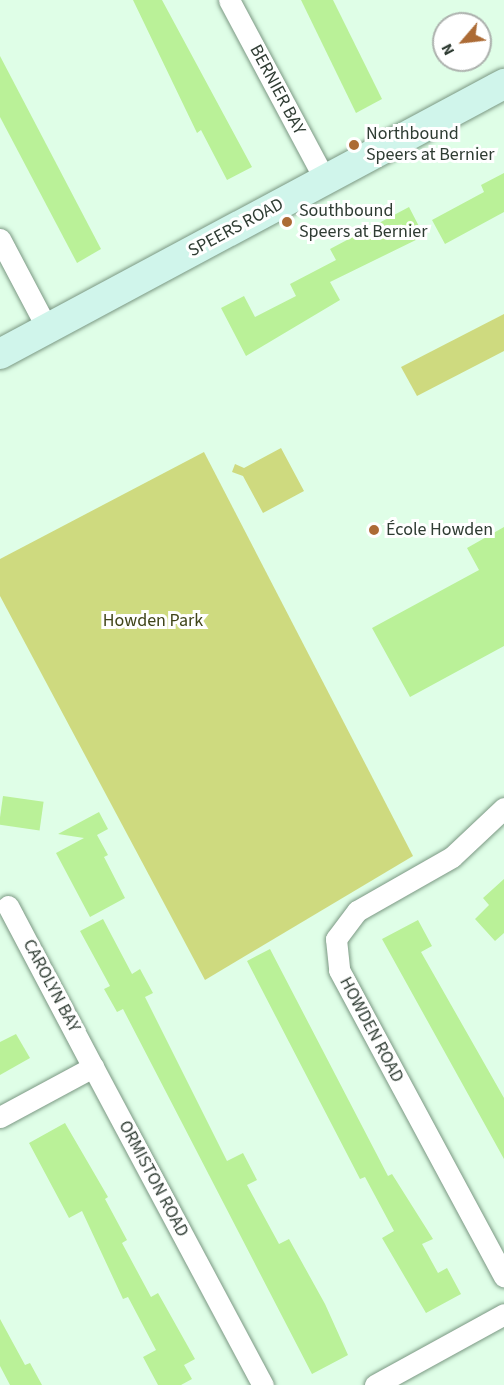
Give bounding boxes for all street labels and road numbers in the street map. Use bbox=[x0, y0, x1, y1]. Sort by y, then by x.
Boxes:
street label: BERNIER BAY bbox=[244, 41, 310, 139]
street label: SPEERS ROAD bbox=[185, 194, 287, 262]
street label: CAROLYN BAY bbox=[17, 936, 85, 1036]
street label: HOWDEN ROAD bbox=[334, 974, 408, 1086]
street label: ORMISTON ROAD bbox=[113, 1117, 193, 1241]

